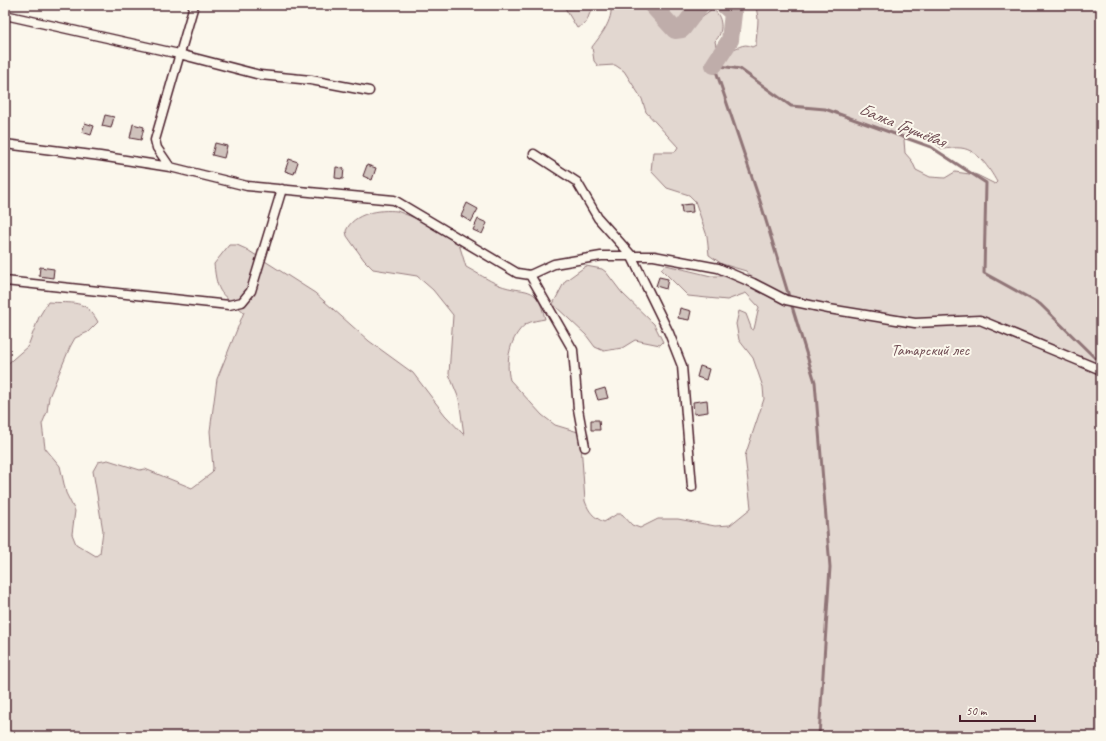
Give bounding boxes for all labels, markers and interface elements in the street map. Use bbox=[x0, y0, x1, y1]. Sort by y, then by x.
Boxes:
water label: Балка Грушёвая bbox=[856, 98, 951, 153]
park label: Татарский лес bbox=[891, 340, 970, 360]
scale bar bbox=[960, 697, 1035, 723]
text: 50 m bbox=[966, 703, 988, 719]

